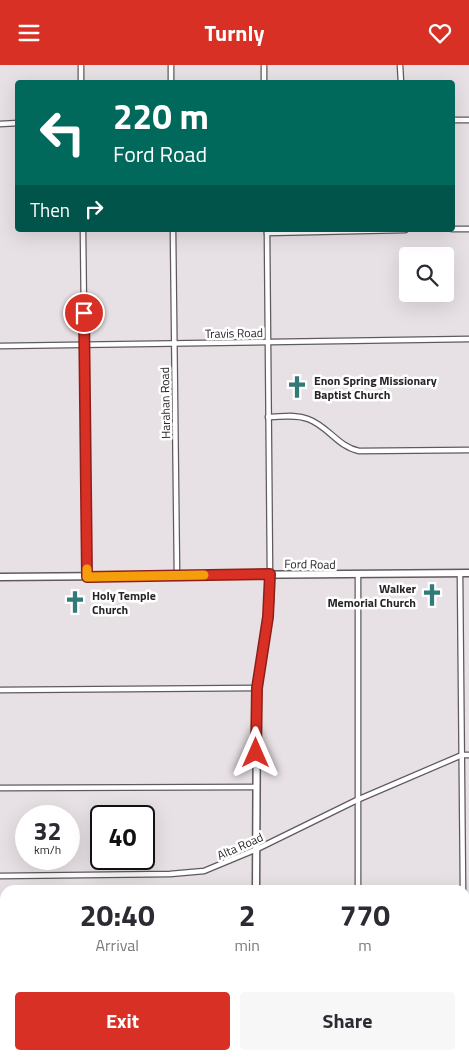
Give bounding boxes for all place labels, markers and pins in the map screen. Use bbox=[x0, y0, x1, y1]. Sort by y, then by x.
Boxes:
pin bbox=[63, 292, 105, 334]
place label: Enon Spring Missionary Baptist Church bbox=[314, 371, 437, 404]
church icon: Enon Spring Missionary Baptist Church bbox=[284, 374, 310, 400]
place label: Walker Memorial Church bbox=[327, 579, 417, 612]
church icon: Walker Memorial Church bbox=[419, 582, 445, 608]
place label: Holy Temple Church bbox=[92, 586, 156, 619]
church icon: Holy Temple Church bbox=[62, 589, 88, 615]

